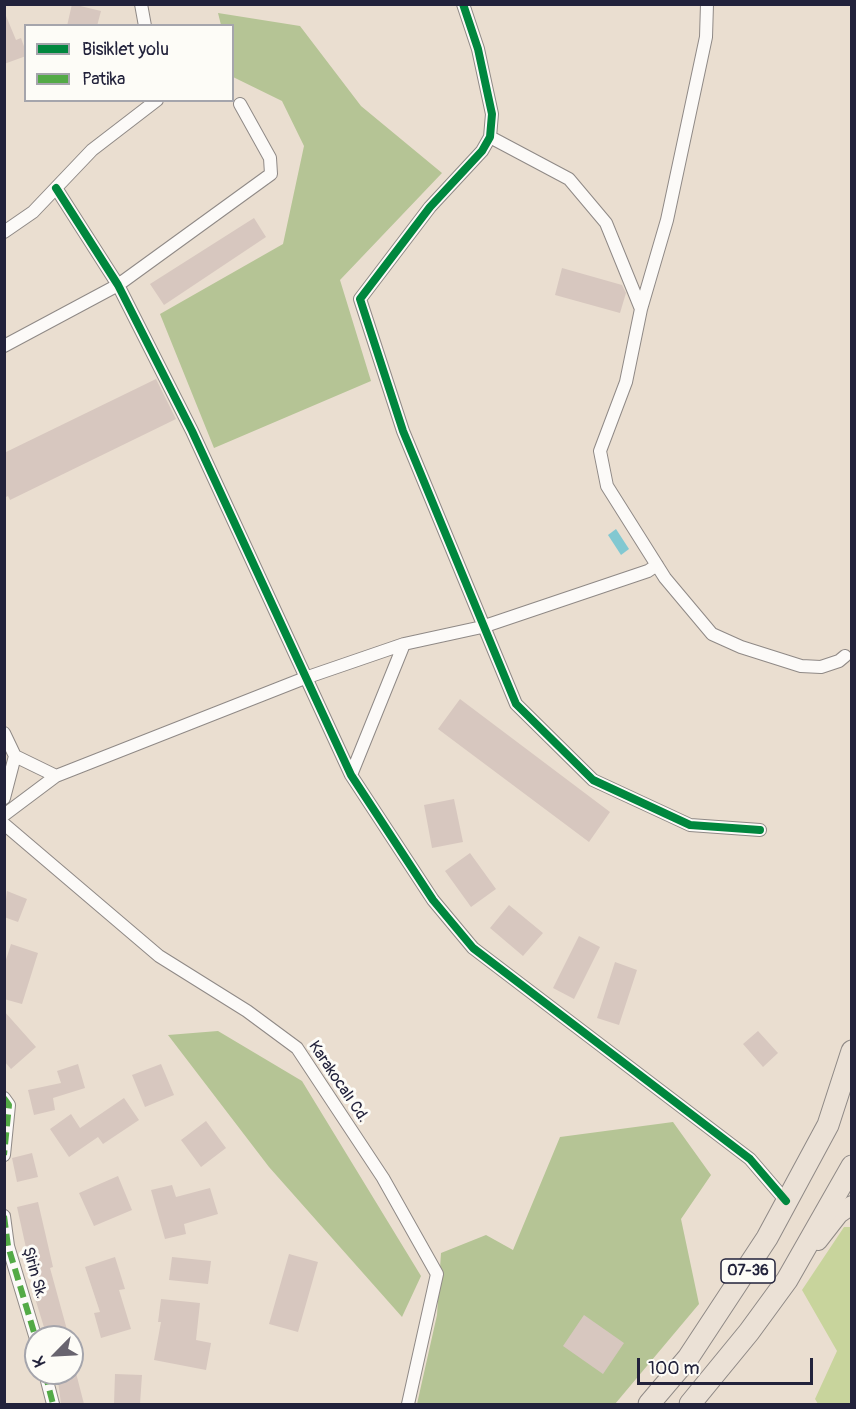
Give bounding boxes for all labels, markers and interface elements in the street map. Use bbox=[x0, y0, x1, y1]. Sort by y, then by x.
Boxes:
legend bbox=[24, 24, 234, 102]
text: Bisiklet yolu bbox=[82, 38, 169, 61]
text: Patika bbox=[82, 68, 125, 91]
street label: Karakocalı Cd. bbox=[304, 1038, 372, 1126]
street label: Şirin Sk. bbox=[17, 1245, 51, 1301]
road number: 07-36 bbox=[721, 1259, 775, 1283]
north arrow bbox=[24, 1325, 84, 1385]
scale bar bbox=[640, 1346, 816, 1384]
text: K bbox=[28, 1353, 50, 1370]
text: 100 m bbox=[648, 1357, 700, 1380]

